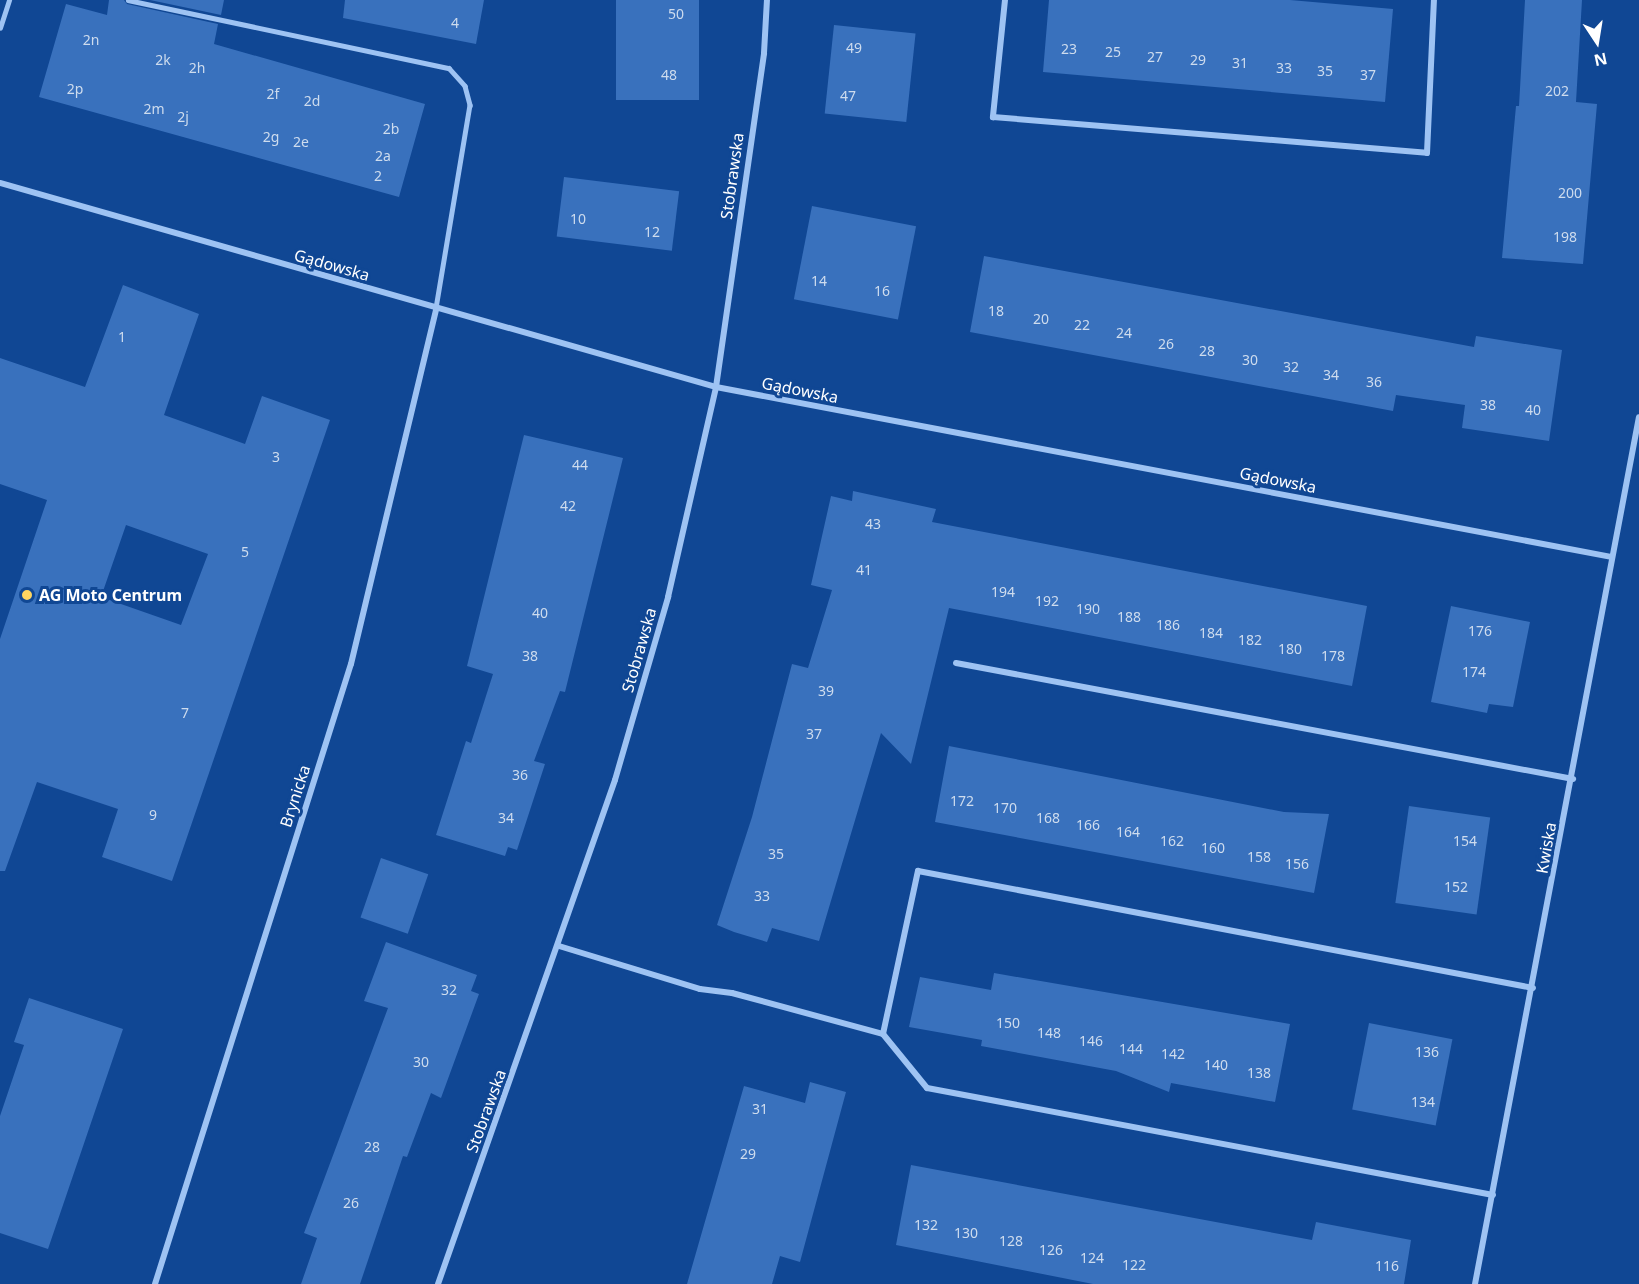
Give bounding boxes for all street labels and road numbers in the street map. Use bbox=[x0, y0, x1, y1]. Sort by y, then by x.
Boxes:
street label: Stobrawska bbox=[716, 132, 748, 220]
street label: Gądowska bbox=[292, 245, 372, 285]
street label: Gądowska bbox=[760, 373, 840, 407]
street label: Gądowska bbox=[1238, 463, 1318, 497]
street label: Stobrawska bbox=[618, 605, 660, 695]
street label: Brynicka bbox=[276, 762, 314, 830]
street label: Kwiska bbox=[1532, 821, 1560, 875]
street label: Stobrawska bbox=[462, 1067, 510, 1155]

